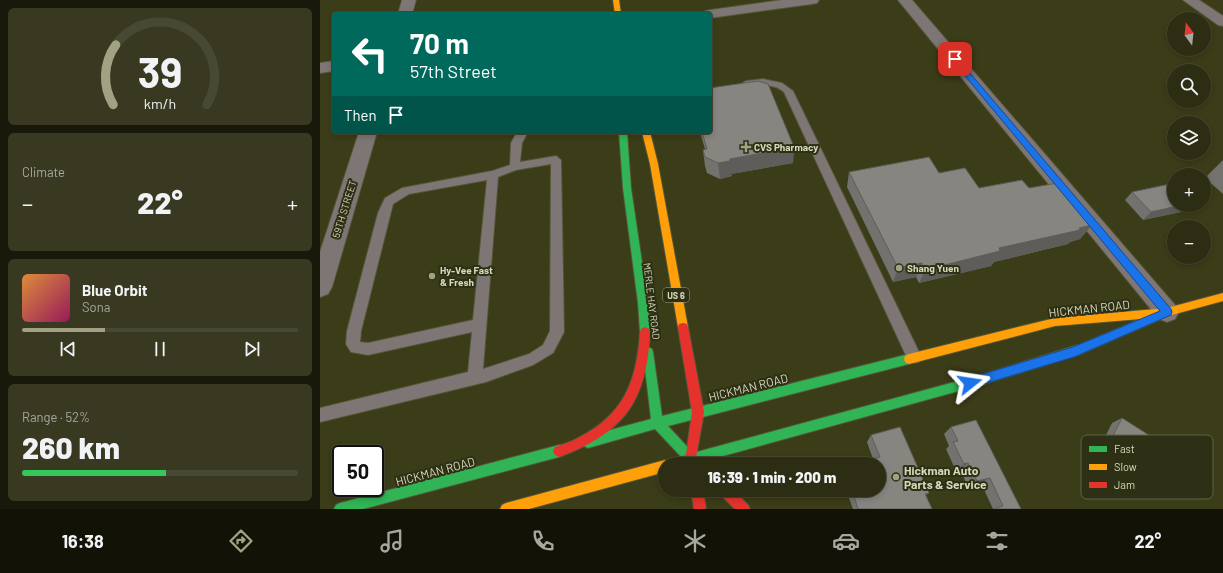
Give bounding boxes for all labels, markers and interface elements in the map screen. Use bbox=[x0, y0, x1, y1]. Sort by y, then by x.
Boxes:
north arrow bbox=[1167, 12, 1211, 56]
map controls bbox=[1167, 12, 1211, 264]
text: 70 m bbox=[410, 26, 469, 60]
icon: left bbox=[344, 28, 396, 80]
pin bbox=[938, 42, 972, 76]
text: 39 bbox=[138, 45, 182, 95]
icon: arrive bbox=[944, 48, 966, 70]
text: 57th Street bbox=[410, 60, 497, 82]
button: search bbox=[1167, 64, 1211, 108]
text: km/h bbox=[144, 94, 176, 111]
icon: arrive bbox=[385, 104, 407, 126]
text: Then bbox=[344, 106, 377, 124]
button: layers bbox=[1167, 116, 1211, 160]
place label: CVS Pharmacy bbox=[754, 141, 818, 153]
marker: CVS Pharmacy bbox=[741, 142, 751, 152]
text: Climate bbox=[22, 164, 65, 180]
button: + bbox=[1167, 168, 1211, 212]
street label: 59TH STREET bbox=[330, 178, 359, 239]
text: 22° bbox=[137, 184, 183, 220]
text: − bbox=[22, 190, 33, 216]
text: + bbox=[287, 190, 298, 216]
button: − bbox=[1167, 220, 1211, 264]
street label: MERLE HAY ROAD bbox=[641, 262, 663, 340]
place label: Shang Yuen bbox=[907, 262, 959, 274]
marker: Shang Yuen bbox=[894, 263, 904, 273]
place label: Hy-Vee Fast & Fresh bbox=[440, 264, 493, 288]
marker: Hy-Vee Fast & Fresh bbox=[427, 271, 437, 281]
text: Blue Orbit bbox=[82, 281, 147, 299]
road number: US 6 bbox=[663, 288, 689, 302]
street label: HICKMAN ROAD bbox=[1048, 297, 1130, 319]
text: Sona bbox=[82, 299, 110, 315]
icon: previous bbox=[57, 338, 79, 360]
icon: pause bbox=[149, 338, 171, 360]
icon: next bbox=[241, 338, 263, 360]
position arrow bbox=[949, 362, 991, 404]
street label: HICKMAN ROAD bbox=[707, 370, 789, 404]
text: Range · 52% bbox=[22, 409, 90, 425]
text: 260 km bbox=[22, 429, 120, 465]
legend bbox=[1081, 435, 1213, 499]
text: Fast bbox=[1114, 442, 1135, 455]
speed limit sign: 50 bbox=[332, 445, 384, 497]
street label: HICKMAN ROAD bbox=[394, 454, 476, 488]
text: Slow bbox=[1114, 460, 1137, 473]
place label: Hickman Auto Parts & Service bbox=[904, 463, 987, 491]
text: 16:39 · 1 min · 200 m bbox=[708, 468, 836, 486]
marker: Hickman Auto Parts & Service bbox=[891, 472, 901, 482]
text: Jam bbox=[1114, 478, 1135, 491]
icon: directions bbox=[227, 527, 255, 555]
icon: music bbox=[378, 527, 406, 555]
icon: phone bbox=[529, 527, 557, 555]
icon: climate bbox=[681, 527, 709, 555]
icon: car bbox=[832, 527, 860, 555]
icon: filters bbox=[983, 527, 1011, 555]
text: 16:38 bbox=[62, 530, 104, 552]
text: 22° bbox=[1134, 530, 1161, 552]

